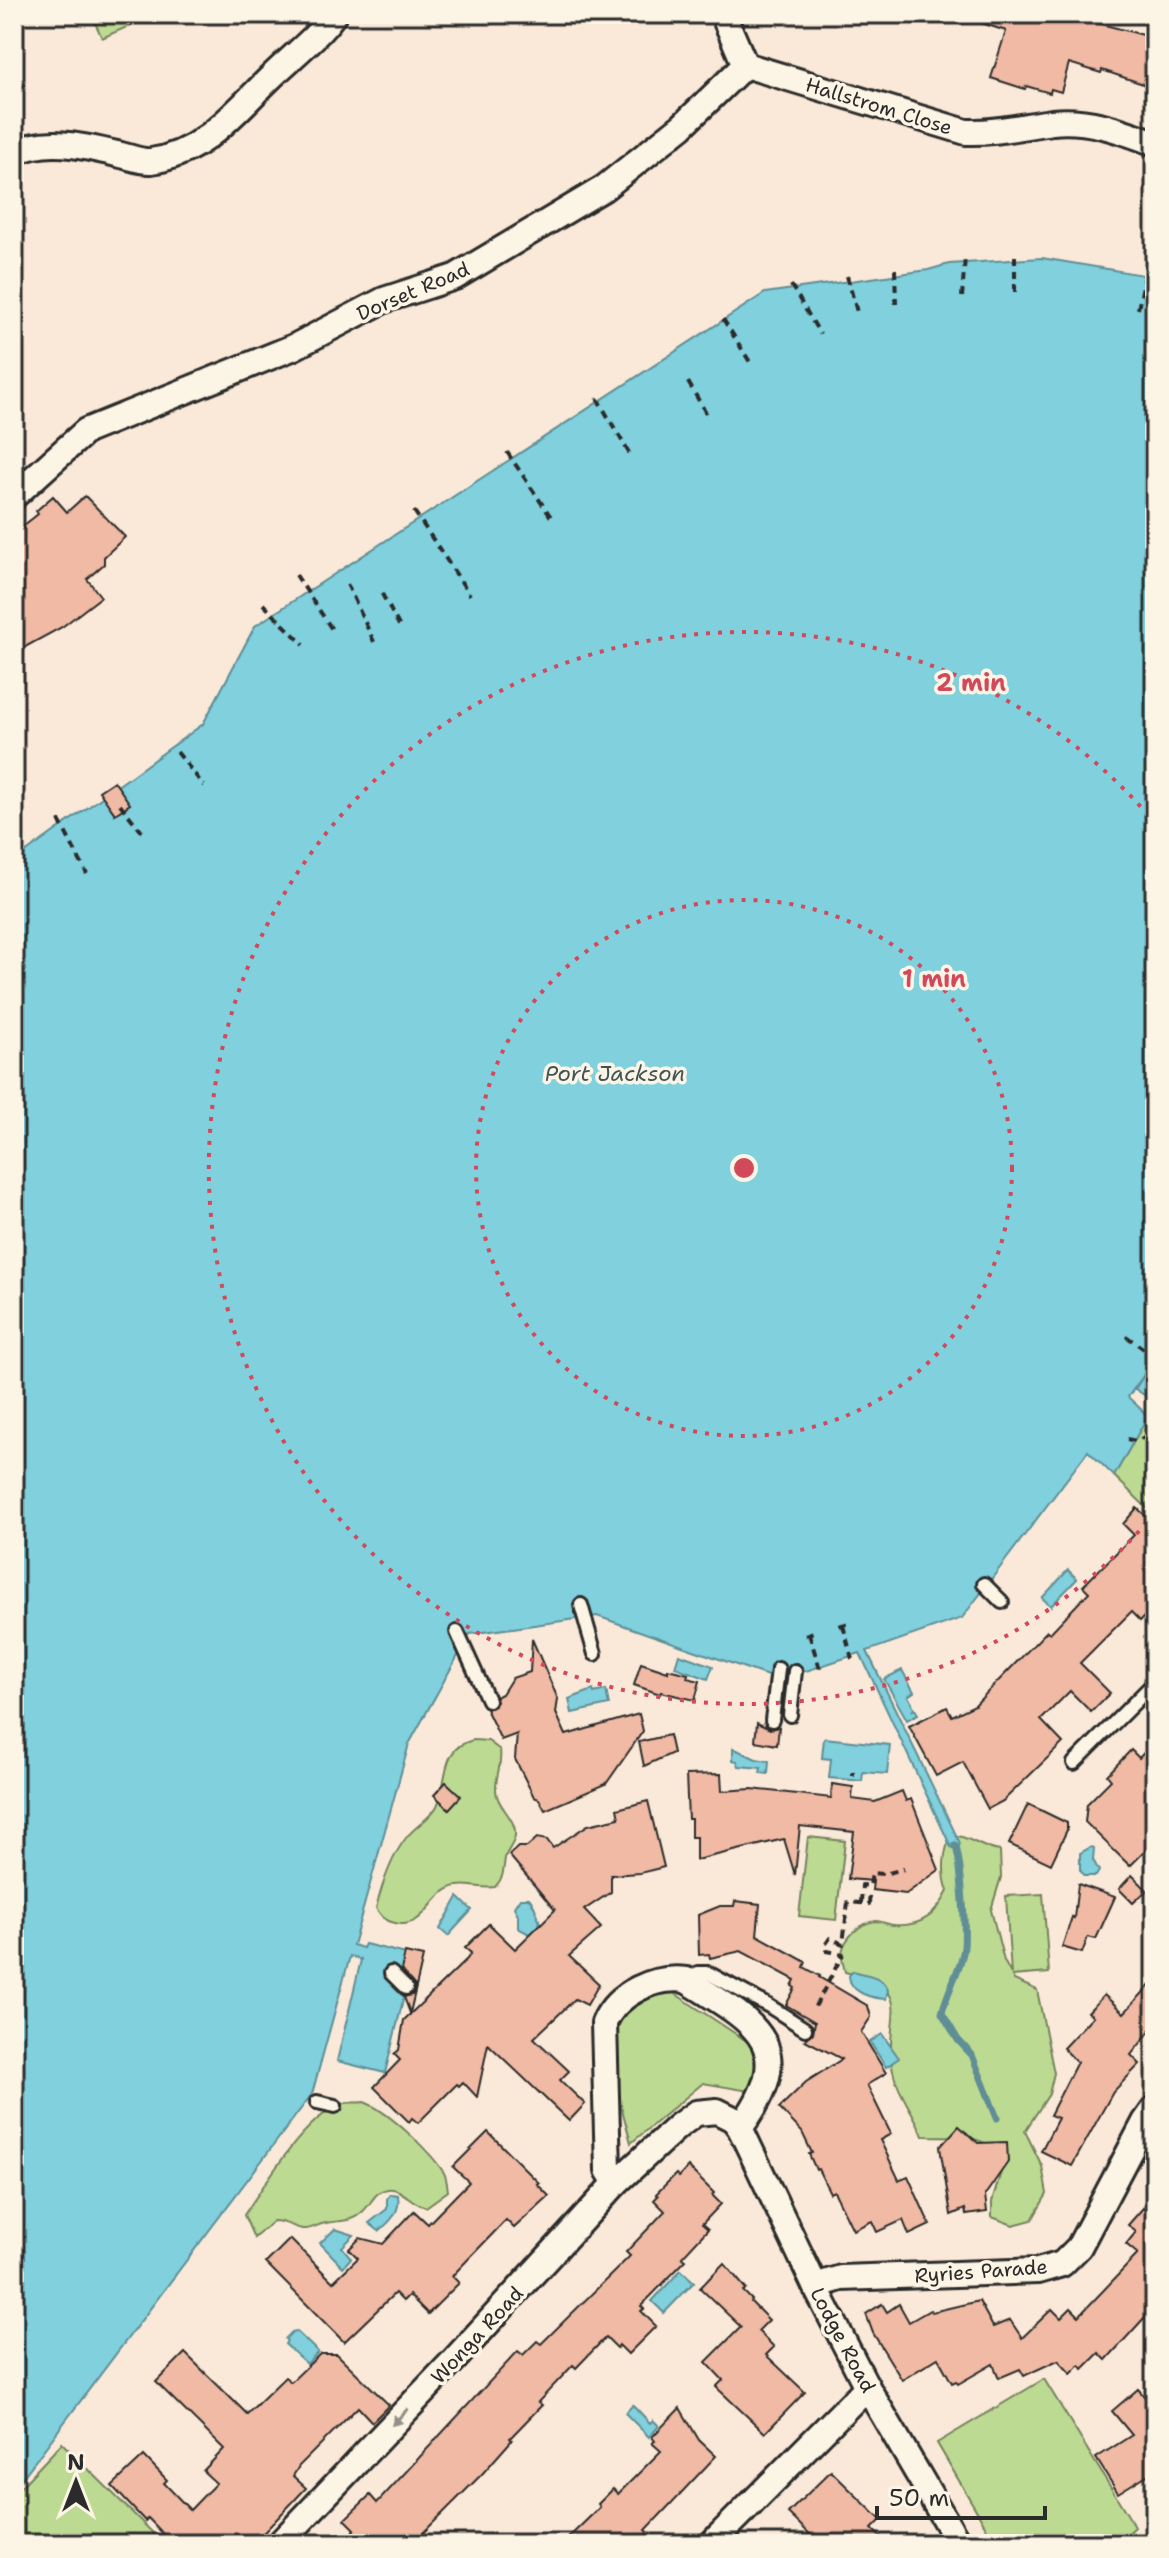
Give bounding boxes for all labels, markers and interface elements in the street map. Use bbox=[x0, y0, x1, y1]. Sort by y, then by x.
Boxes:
street label: Hallstrom Close bbox=[802, 71, 956, 141]
street label: Dorset Road bbox=[353, 255, 474, 326]
text: 2 min bbox=[936, 667, 1006, 699]
text: 1 min bbox=[902, 963, 966, 995]
water label: Port Jackson bbox=[545, 1059, 685, 1088]
centre of rings bbox=[730, 1154, 758, 1182]
street label: Ryries Parade bbox=[914, 2253, 1048, 2289]
street label: Wonga Road bbox=[425, 2280, 529, 2389]
street label: Lodge Road bbox=[804, 2283, 882, 2397]
one-way arrow bbox=[392, 2407, 410, 2426]
north arrow bbox=[36, 2442, 116, 2522]
text: N bbox=[67, 2448, 85, 2477]
scale bar bbox=[877, 2470, 1045, 2520]
text: 50 m bbox=[889, 2482, 949, 2514]

